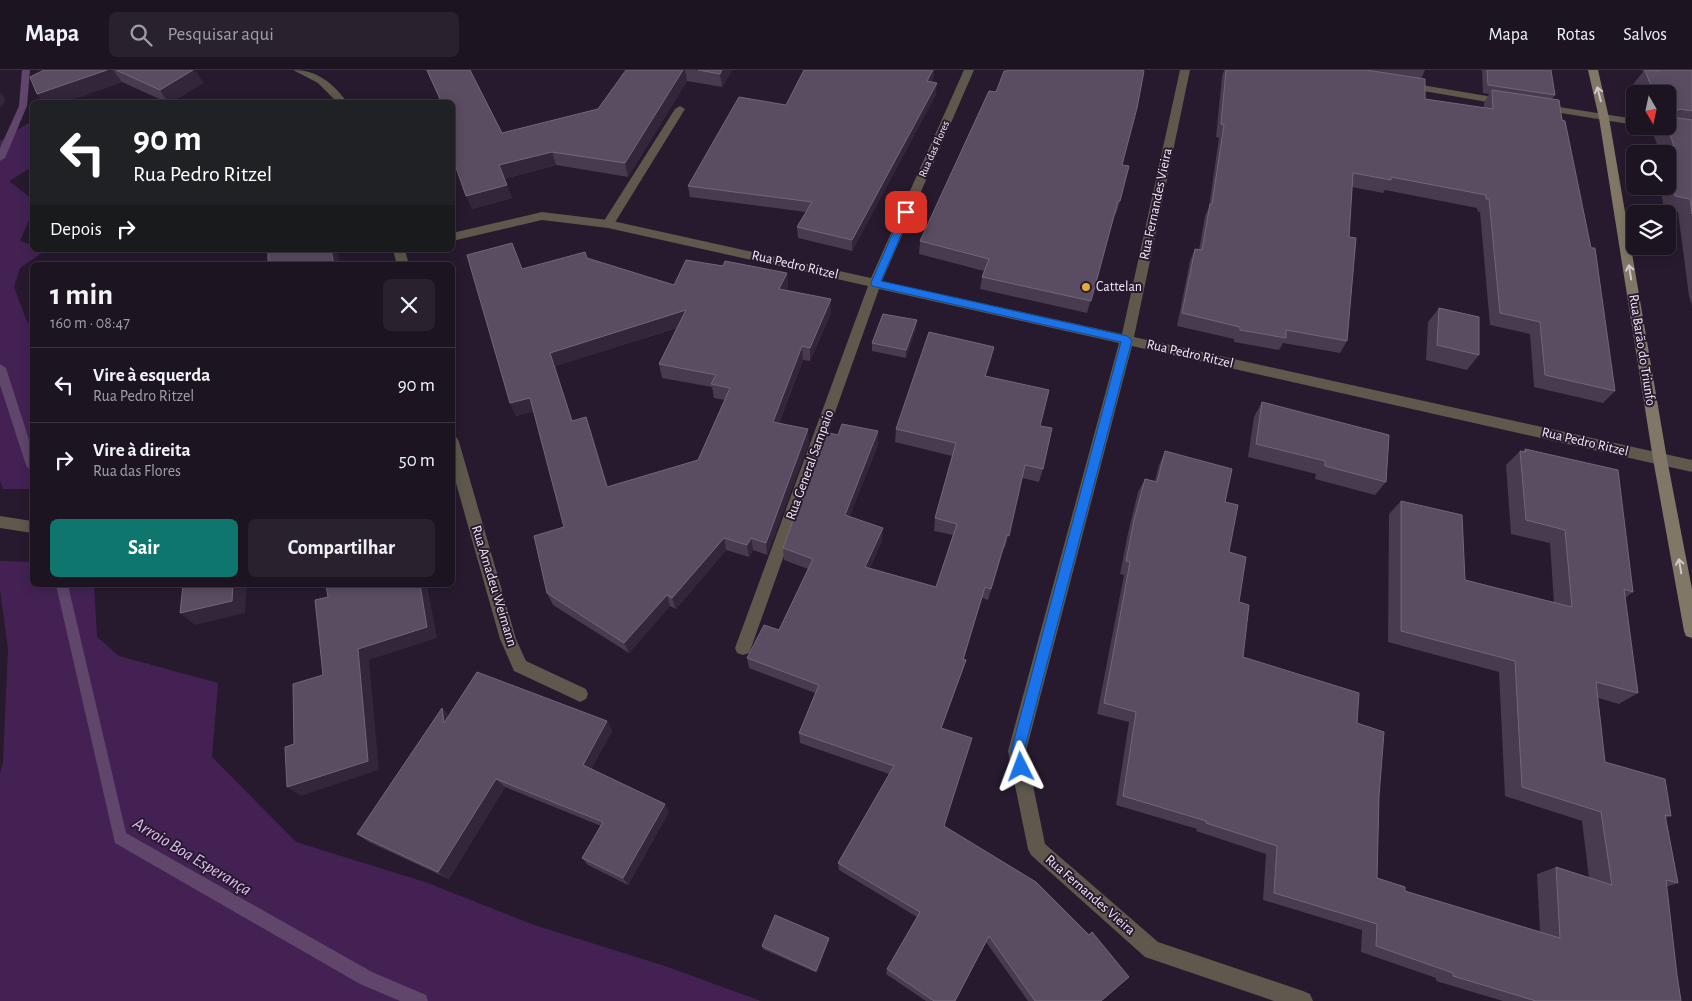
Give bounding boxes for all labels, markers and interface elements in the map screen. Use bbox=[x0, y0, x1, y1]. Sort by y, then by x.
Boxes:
search box bbox=[109, 12, 459, 57]
icon: search bbox=[127, 21, 155, 49]
text: Mapa bbox=[25, 22, 79, 46]
text: Pesquisar aqui bbox=[167, 25, 274, 44]
text: Mapa bbox=[1489, 26, 1528, 44]
text: Rotas bbox=[1556, 26, 1595, 44]
text: Salvos bbox=[1623, 26, 1667, 44]
north arrow bbox=[1626, 85, 1676, 135]
map controls bbox=[1626, 85, 1676, 255]
one-way arrow bbox=[1593, 86, 1603, 102]
street label: Rua das Flores bbox=[917, 119, 951, 179]
icon: left bbox=[50, 120, 115, 185]
text: 90 m bbox=[133, 122, 202, 157]
button: search bbox=[1626, 145, 1676, 195]
street label: Rua Fernandes Vieira bbox=[1137, 146, 1175, 261]
text: Rua Pedro Ritzel bbox=[133, 163, 272, 185]
pin bbox=[885, 191, 927, 233]
icon: arrive bbox=[892, 198, 920, 226]
button: layers bbox=[1626, 205, 1676, 255]
icon: right bbox=[112, 215, 140, 243]
text: Depois bbox=[50, 220, 102, 239]
street label: Rua Pedro Ritzel bbox=[750, 248, 840, 282]
one-way arrow bbox=[1624, 265, 1634, 281]
button: close bbox=[383, 279, 435, 331]
text: 1 min bbox=[50, 280, 113, 310]
place label: Cattelan bbox=[1096, 280, 1142, 294]
marker: Cattelan bbox=[1080, 281, 1092, 293]
street label: Rua Barão do Triunfo bbox=[1626, 293, 1658, 407]
text: 160 m · 08:47 bbox=[50, 315, 130, 331]
street label: Rua Pedro Ritzel bbox=[1145, 337, 1235, 371]
text: Vire à esquerda bbox=[93, 366, 210, 385]
icon: left bbox=[50, 371, 78, 399]
text: 90 m bbox=[398, 376, 435, 395]
text: Rua Pedro Ritzel bbox=[93, 388, 194, 404]
street label: Rua General Sampaio bbox=[784, 408, 836, 522]
street label: Rua Pedro Ritzel bbox=[1540, 425, 1630, 459]
text: Vire à direita bbox=[93, 441, 191, 460]
icon: right bbox=[50, 446, 78, 474]
text: 50 m bbox=[399, 451, 435, 470]
text: Rua das Flores bbox=[93, 463, 181, 479]
button: Sair bbox=[50, 519, 238, 577]
button: Compartilhar bbox=[248, 519, 435, 577]
street label: Rua Amadeu Weimann bbox=[469, 524, 519, 648]
one-way arrow bbox=[1675, 558, 1684, 574]
position arrow bbox=[994, 740, 1046, 792]
water label: Arroio Boa Esperança bbox=[129, 814, 254, 899]
street label: Rua Fernandes Vieira bbox=[1042, 852, 1138, 938]

